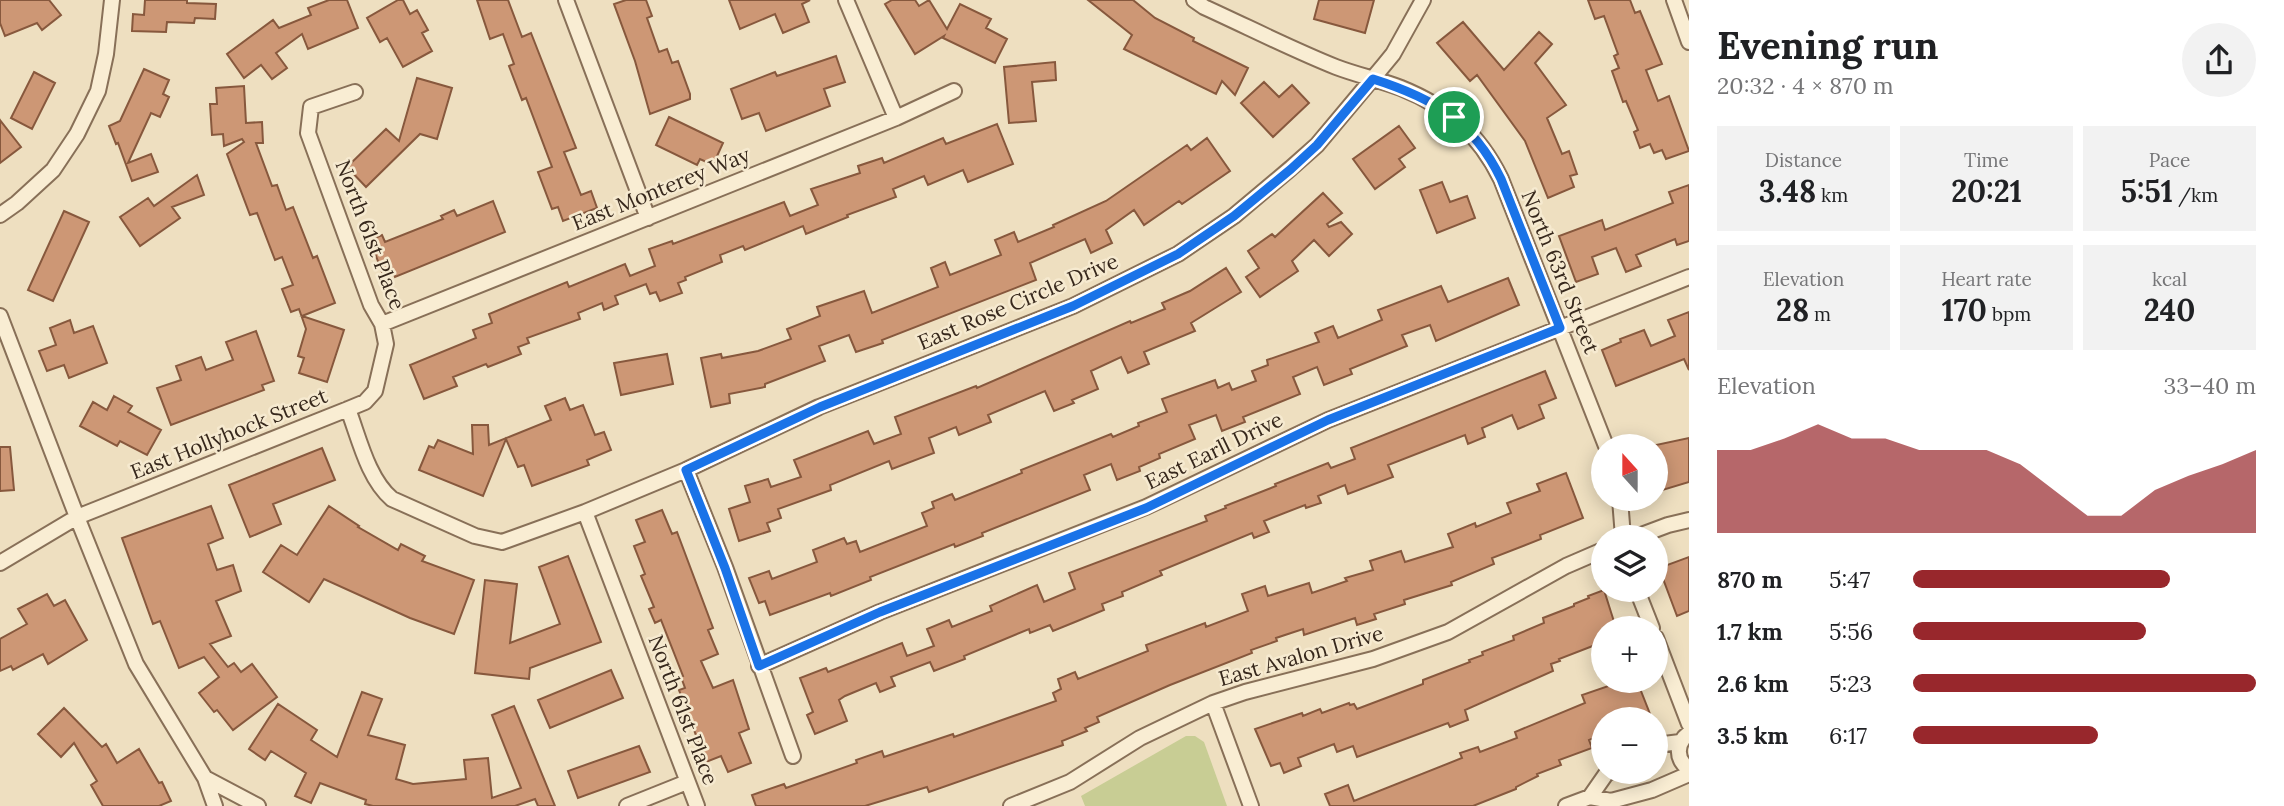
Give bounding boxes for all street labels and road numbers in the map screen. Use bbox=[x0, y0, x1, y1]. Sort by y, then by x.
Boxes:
street label: East Monterey Way bbox=[568, 141, 754, 237]
street label: North 61st Place bbox=[329, 156, 411, 314]
street label: North 63rd Street bbox=[1515, 186, 1606, 358]
street label: East Rose Circle Drive bbox=[914, 247, 1122, 356]
street label: East Hollyhock Street bbox=[126, 381, 332, 485]
street label: East Earll Drive bbox=[1141, 406, 1287, 495]
street label: East Avalon Drive bbox=[1215, 619, 1386, 692]
street label: North 61st Place bbox=[642, 631, 724, 789]

